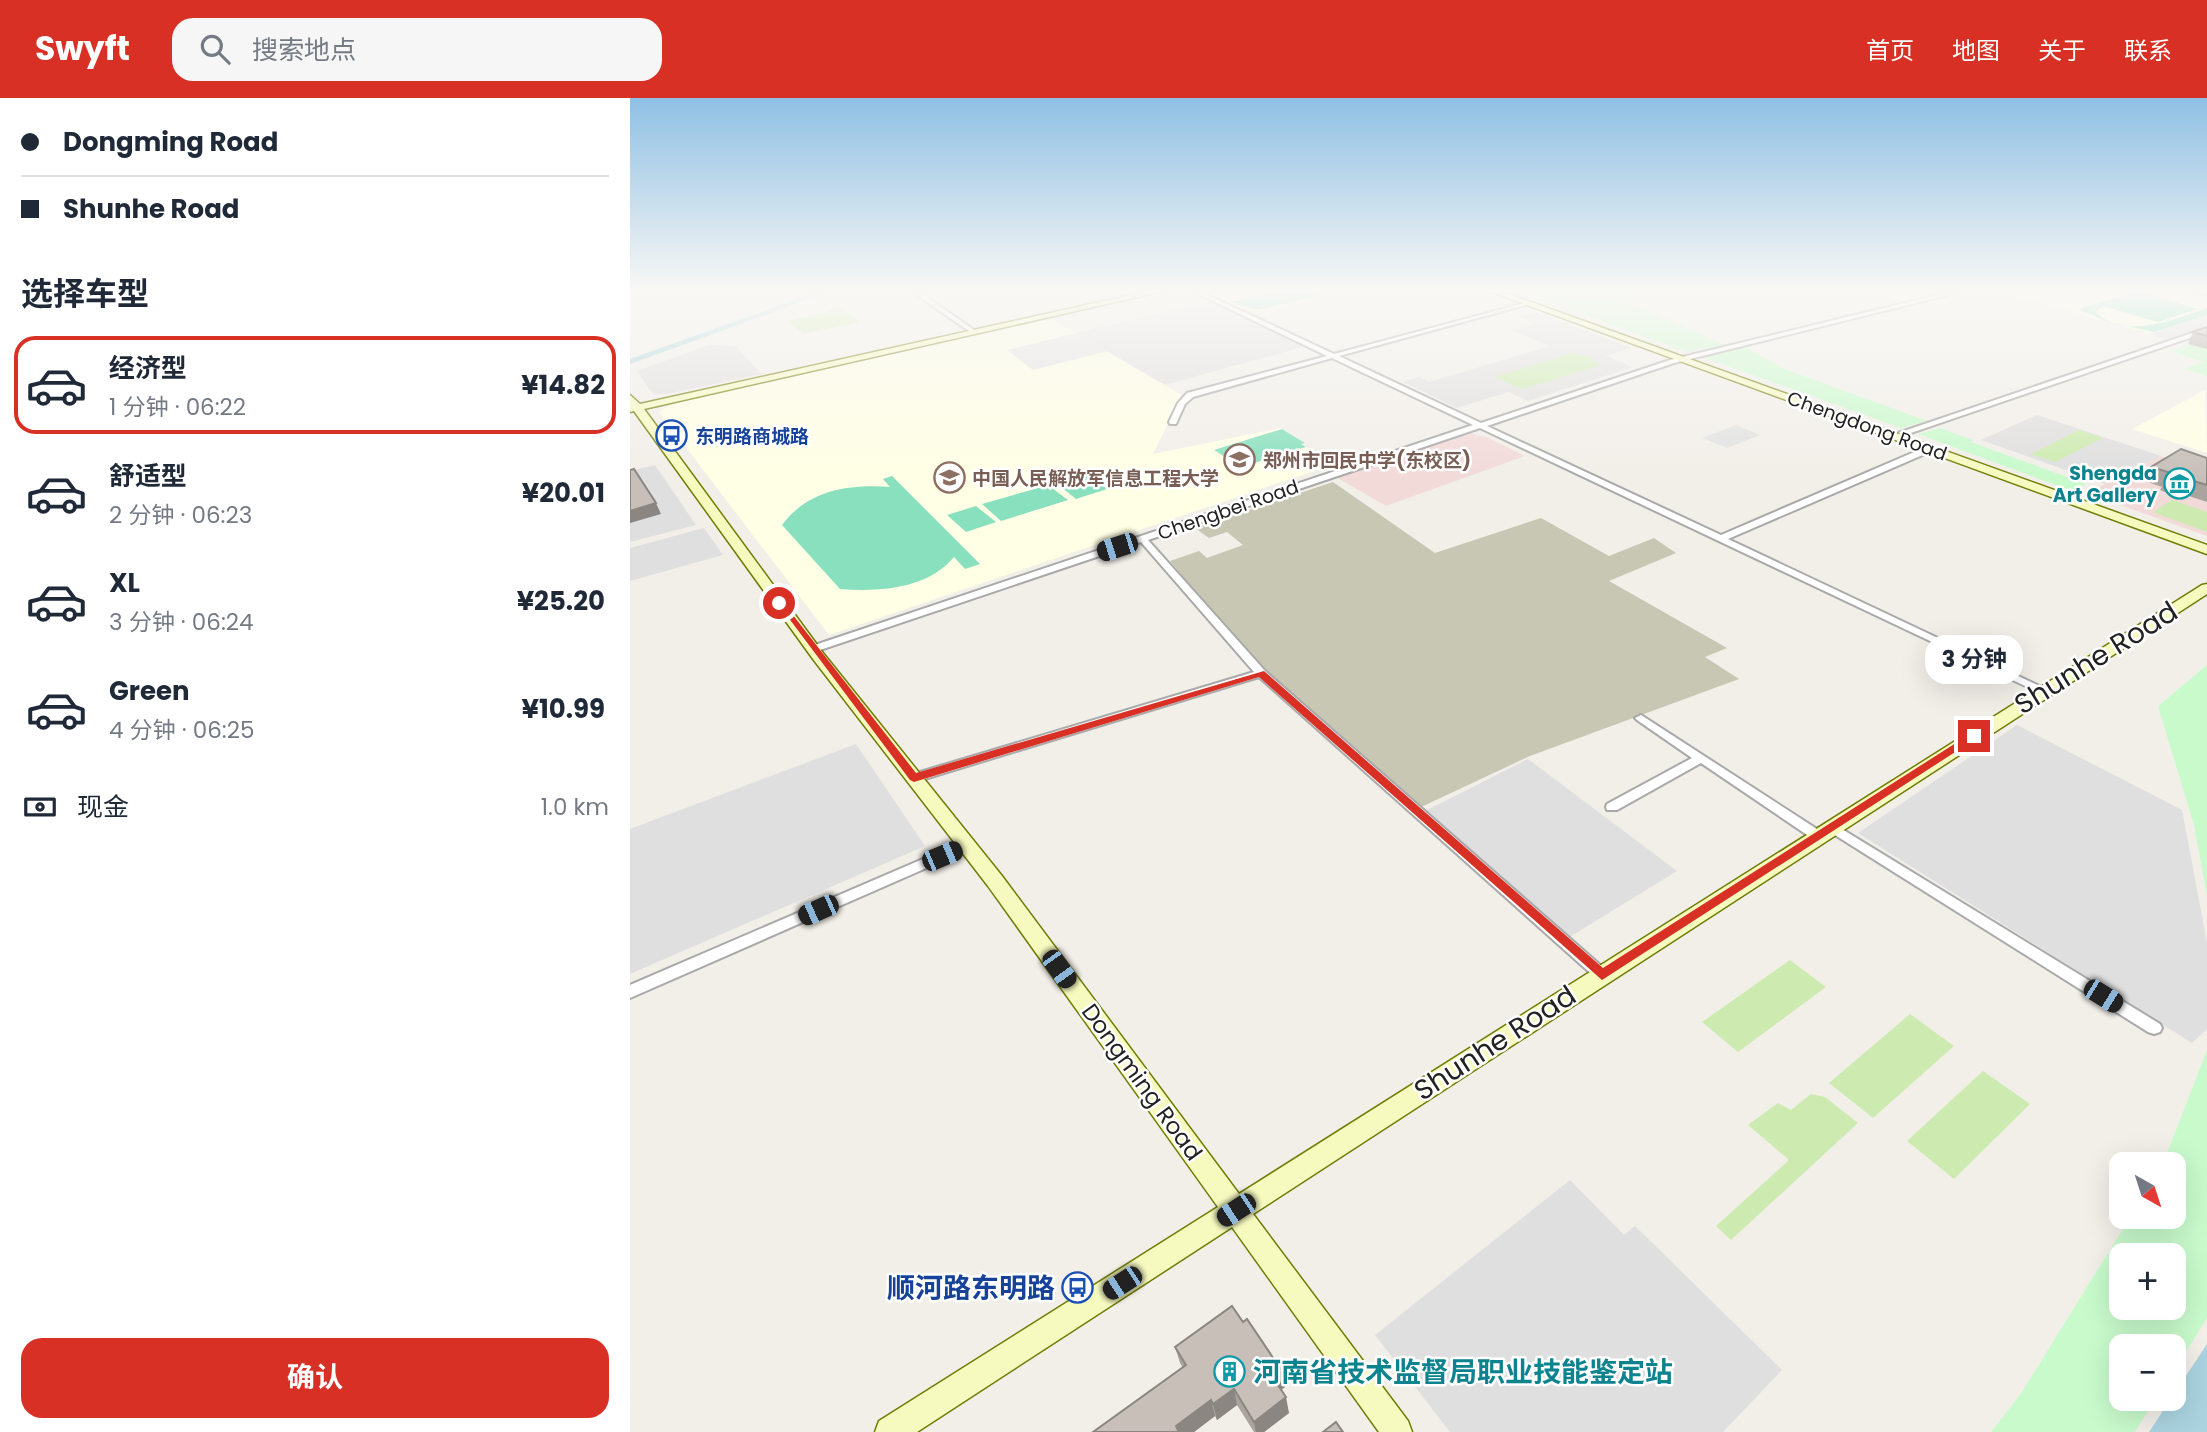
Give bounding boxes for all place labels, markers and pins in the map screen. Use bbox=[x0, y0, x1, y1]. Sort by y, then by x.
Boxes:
bus stop icon: 东明路商城路 bbox=[655, 419, 689, 453]
place label: 东明路商城路 bbox=[695, 423, 809, 450]
school or university icon: 郑州市回民中学(东校区) bbox=[1223, 443, 1257, 477]
place label: 郑州市回民中学(东校区) bbox=[1263, 447, 1471, 474]
place label: Shengda Art Gallery bbox=[2053, 460, 2158, 509]
school or university icon: 中国人民解放军信息工程大学 bbox=[932, 461, 966, 495]
place label: 中国人民解放军信息工程大学 bbox=[972, 465, 1219, 492]
museum icon: Shengda Art Gallery bbox=[2163, 467, 2197, 501]
place label: 顺河路东明路 bbox=[887, 1269, 1055, 1308]
bus stop icon: 顺河路东明路 bbox=[1061, 1271, 1095, 1305]
place label: 河南省技术监督局职业技能鉴定站 bbox=[1253, 1353, 1673, 1392]
building icon: 河南省技术监督局职业技能鉴定站 bbox=[1213, 1355, 1247, 1389]

